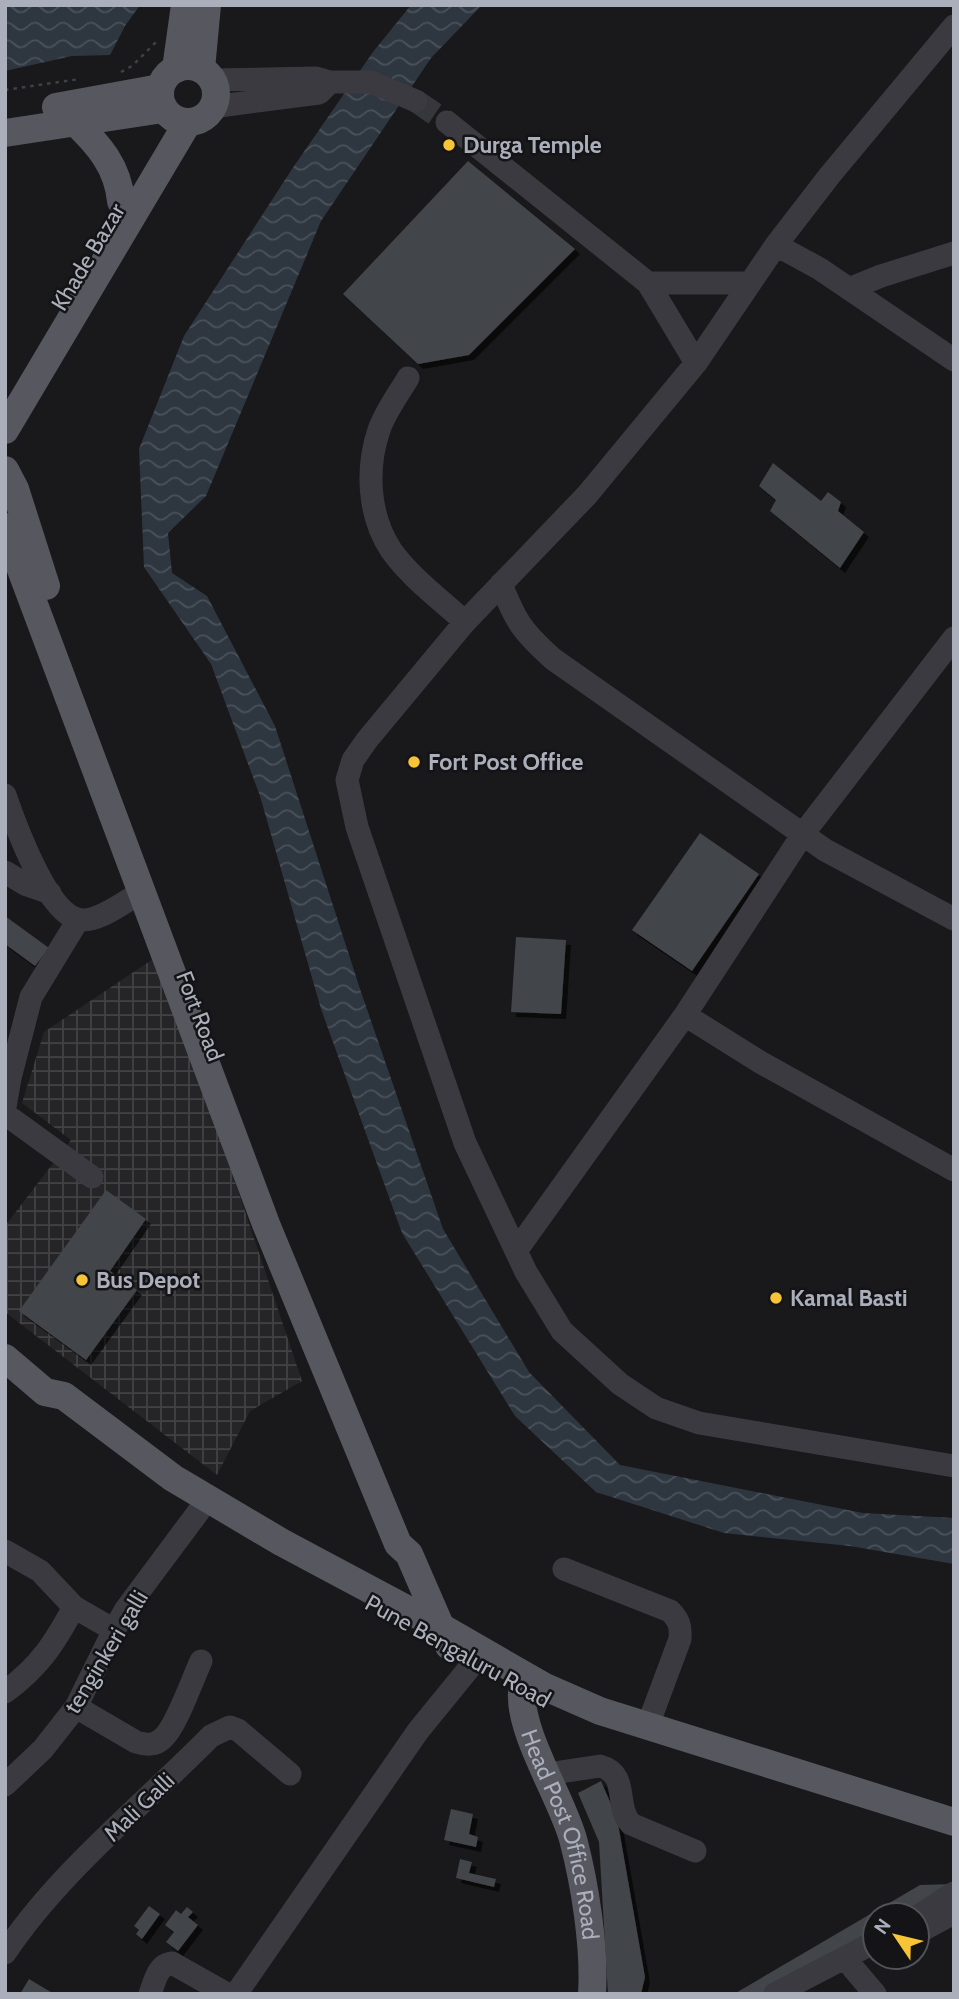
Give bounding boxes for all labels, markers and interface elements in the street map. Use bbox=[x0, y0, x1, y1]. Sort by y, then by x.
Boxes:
place label: Durga Temple bbox=[463, 131, 602, 159]
marker: Durga Temple bbox=[441, 137, 457, 153]
street label: Khade Bazar bbox=[45, 198, 131, 316]
place label: Fort Post Office bbox=[428, 748, 584, 776]
marker: Fort Post Office bbox=[406, 754, 422, 770]
street label: Fort Road bbox=[170, 967, 230, 1065]
place label: Bus Depot bbox=[96, 1266, 200, 1294]
marker: Bus Depot bbox=[74, 1272, 90, 1288]
place label: Kamal Basti bbox=[790, 1284, 907, 1312]
marker: Kamal Basti bbox=[768, 1290, 784, 1306]
street label: tenginkeri galli bbox=[58, 1585, 154, 1719]
street label: Pune Bengaluru Road bbox=[360, 1588, 556, 1714]
street label: Head Post Office Road bbox=[515, 1726, 605, 1941]
street label: Mali Galli bbox=[98, 1767, 180, 1847]
north arrow bbox=[861, 1901, 931, 1971]
text: N bbox=[869, 1914, 896, 1939]

